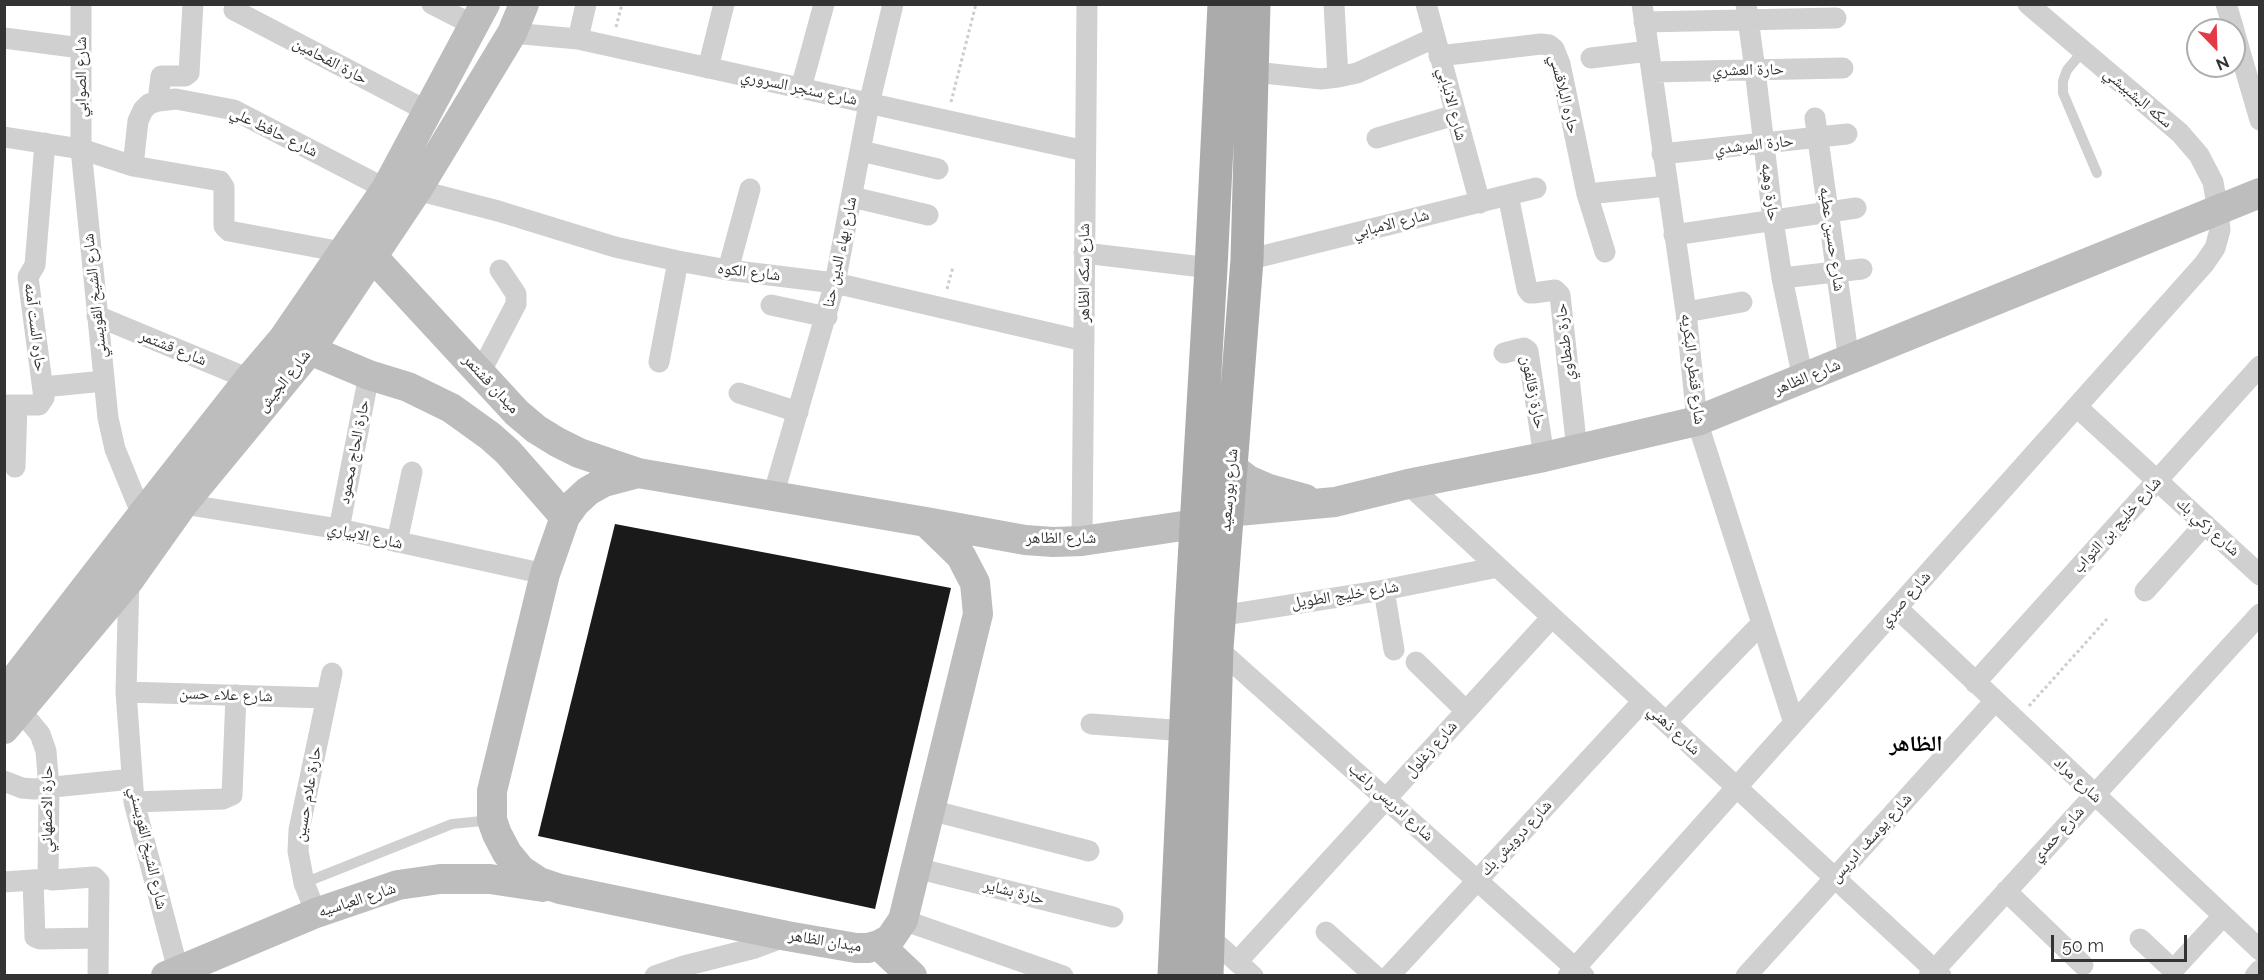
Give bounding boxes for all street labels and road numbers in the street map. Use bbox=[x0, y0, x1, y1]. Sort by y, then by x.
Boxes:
street label: حارة الفحامين bbox=[290, 33, 370, 89]
street label: شارع الصوابي bbox=[71, 37, 91, 117]
street label: حاره البلاقسي bbox=[1545, 52, 1583, 136]
street label: حارة العشري bbox=[1712, 60, 1784, 80]
street label: سكه البشبيشي bbox=[2100, 64, 2176, 132]
street label: شارع الانبابي bbox=[1433, 65, 1471, 143]
street label: شارع سنجر السروري bbox=[739, 66, 859, 110]
street label: شارع حافظ علي bbox=[227, 103, 321, 161]
street label: حارة المرشدي bbox=[1714, 131, 1794, 159]
street label: حارة وهبه bbox=[1757, 162, 1783, 222]
street label: شارع حسين عطيه bbox=[1815, 185, 1849, 293]
street label: شارع بهاء الدين حنا bbox=[819, 195, 861, 309]
street label: شارع الامبابي bbox=[1351, 205, 1431, 243]
street label: شارع سكه الظاهر bbox=[1074, 223, 1094, 323]
street label: شارع الشيخ القويسني bbox=[79, 233, 111, 359]
street label: شارع الكوه bbox=[717, 259, 781, 285]
street label: حاره الست آمنه bbox=[20, 282, 50, 372]
street label: حارة طنطاوي bbox=[1551, 302, 1579, 382]
street label: شارع قنطره البكريه bbox=[1677, 313, 1709, 425]
street label: شارع قشتمر bbox=[137, 326, 209, 370]
street label: شارع الجيش bbox=[253, 346, 315, 416]
street label: ميدان قشتمر bbox=[459, 350, 523, 418]
street label: حارة زقالفون bbox=[1516, 354, 1550, 430]
street label: شارع الظاهر bbox=[1771, 355, 1843, 399]
street label: حارة الحاج محمود bbox=[334, 398, 374, 506]
street label: شارع بورسعيد bbox=[1216, 448, 1242, 532]
street label: شارع خليج بن التواب bbox=[2069, 473, 2165, 577]
street label: شارع زكي بك bbox=[2172, 494, 2244, 560]
street label: شارع الابياري bbox=[325, 519, 405, 553]
street label: شارع الظاهر bbox=[1026, 528, 1096, 548]
street label: شارع صبري bbox=[1875, 567, 1935, 631]
street label: شارع خليج الطويل bbox=[1290, 577, 1400, 613]
street label: شارع علاء حسن bbox=[179, 684, 273, 706]
street label: شارع ذهني bbox=[1644, 701, 1704, 759]
street label: شارع زغلول bbox=[1401, 717, 1461, 781]
street label: حارة علام حسين bbox=[290, 745, 326, 843]
street label: شارع مراد bbox=[2050, 753, 2106, 807]
street label: شارع ادريس راغب bbox=[1344, 759, 1438, 845]
street label: حارة الاصفهاني bbox=[37, 765, 57, 853]
street label: شارع الشيخ القويسني bbox=[125, 785, 171, 911]
street label: شارع يوسف ادريس bbox=[1826, 789, 1916, 887]
street label: شارع درويش بك bbox=[1476, 796, 1556, 880]
street label: شارع حمدي bbox=[2028, 802, 2088, 866]
street label: حارة بشاير bbox=[982, 875, 1046, 909]
street label: شارع العباسيه bbox=[316, 878, 398, 922]
street label: ميدان الظاهر bbox=[787, 926, 863, 956]

